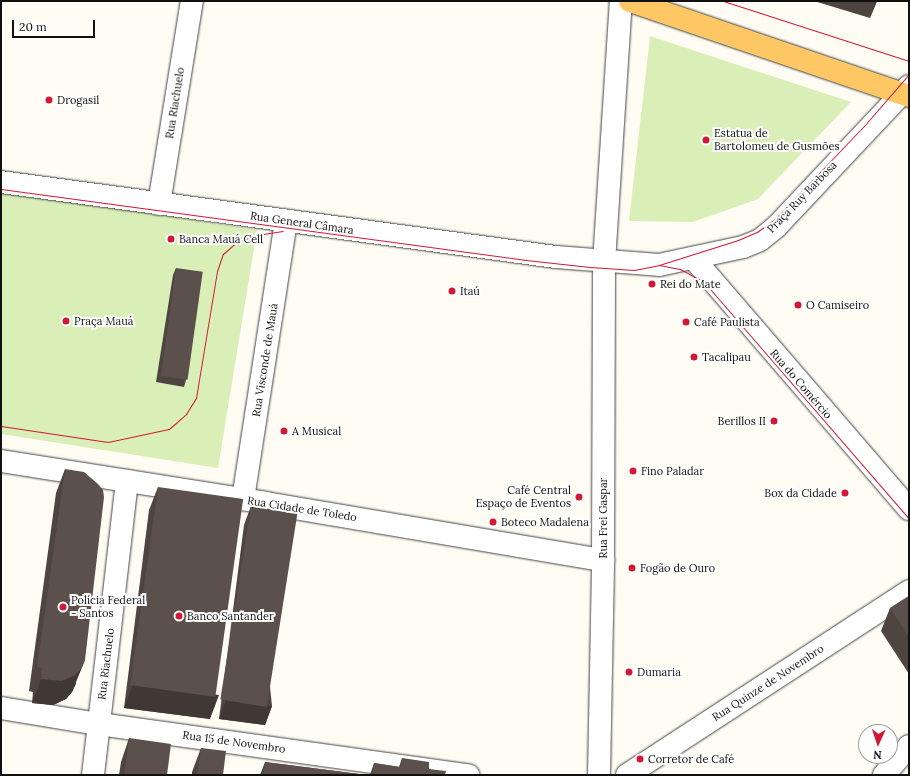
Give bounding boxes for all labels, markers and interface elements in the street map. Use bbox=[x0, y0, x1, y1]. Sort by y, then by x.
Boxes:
scale bar bbox=[14, 12, 97, 38]
text: 20 m bbox=[19, 19, 47, 34]
street label: Rua Riachuelo bbox=[163, 66, 187, 140]
place label: Drogasil bbox=[57, 93, 99, 107]
marker: Drogasil bbox=[44, 95, 54, 105]
place label: Estatua de Bartolomeu de Gusmões bbox=[714, 127, 840, 153]
marker: Estatua de Bartolomeu de Gusmões bbox=[701, 135, 711, 145]
street label: Praça Ruy Barbosa bbox=[764, 158, 840, 236]
street label: Rua General Câmara bbox=[249, 209, 355, 237]
place label: Banca Mauá Cell bbox=[179, 232, 263, 246]
marker: Banca Mauá Cell bbox=[166, 234, 176, 244]
place label: Rei do Mate bbox=[660, 277, 721, 291]
marker: Rei do Mate bbox=[647, 279, 657, 289]
place label: Itaú bbox=[460, 284, 480, 298]
marker: Itaú bbox=[447, 286, 457, 296]
place label: O Camiseiro bbox=[806, 298, 869, 312]
marker: O Camiseiro bbox=[793, 300, 803, 310]
street label: Rua Visconde de Mauá bbox=[249, 302, 281, 418]
place label: Praça Mauá bbox=[74, 314, 133, 328]
place label: Café Paulista bbox=[694, 315, 760, 329]
marker: Praça Mauá bbox=[61, 316, 71, 326]
marker: Café Paulista bbox=[681, 317, 691, 327]
street label: Rua do Comércio bbox=[767, 346, 835, 422]
place label: Tacalipau bbox=[702, 350, 751, 364]
marker: Tacalipau bbox=[689, 352, 699, 362]
place label: Berillos II bbox=[718, 414, 766, 428]
marker: Berillos II bbox=[769, 416, 779, 426]
place label: A Musical bbox=[292, 424, 341, 438]
marker: A Musical bbox=[279, 426, 289, 436]
place label: Fino Paladar bbox=[641, 464, 704, 478]
marker: Fino Paladar bbox=[628, 466, 638, 476]
street label: Rua Frei Gaspar bbox=[596, 478, 610, 558]
place label: Café Central Espaço de Eventos bbox=[476, 484, 571, 510]
place label: Box da Cidade bbox=[764, 486, 837, 500]
marker: Box da Cidade bbox=[840, 488, 850, 498]
marker: Café Central Espaço de Eventos bbox=[574, 492, 584, 502]
street label: Rua Cidade de Toledo bbox=[246, 494, 358, 524]
place label: Boteco Madalena bbox=[501, 515, 589, 529]
marker: Boteco Madalena bbox=[488, 517, 498, 527]
place label: Fogão de Ouro bbox=[640, 561, 715, 575]
marker: Fogão de Ouro bbox=[627, 563, 637, 573]
place label: Polícia Federal - Santos bbox=[71, 594, 145, 620]
marker: Polícia Federal - Santos bbox=[58, 602, 68, 612]
place label: Banco Santander bbox=[187, 609, 274, 623]
marker: Banco Santander bbox=[174, 611, 184, 621]
street label: Rua Riachuelo bbox=[95, 627, 117, 701]
street label: Rua Quinze de Novembro bbox=[710, 642, 826, 724]
place label: Dumaria bbox=[637, 665, 681, 679]
marker: Dumaria bbox=[624, 667, 634, 677]
north arrow bbox=[858, 724, 898, 764]
street label: Rua 15 de Novembro bbox=[182, 728, 286, 756]
text: N bbox=[873, 748, 882, 762]
place label: Corretor de Café bbox=[648, 752, 734, 766]
marker: Corretor de Café bbox=[635, 754, 645, 764]

